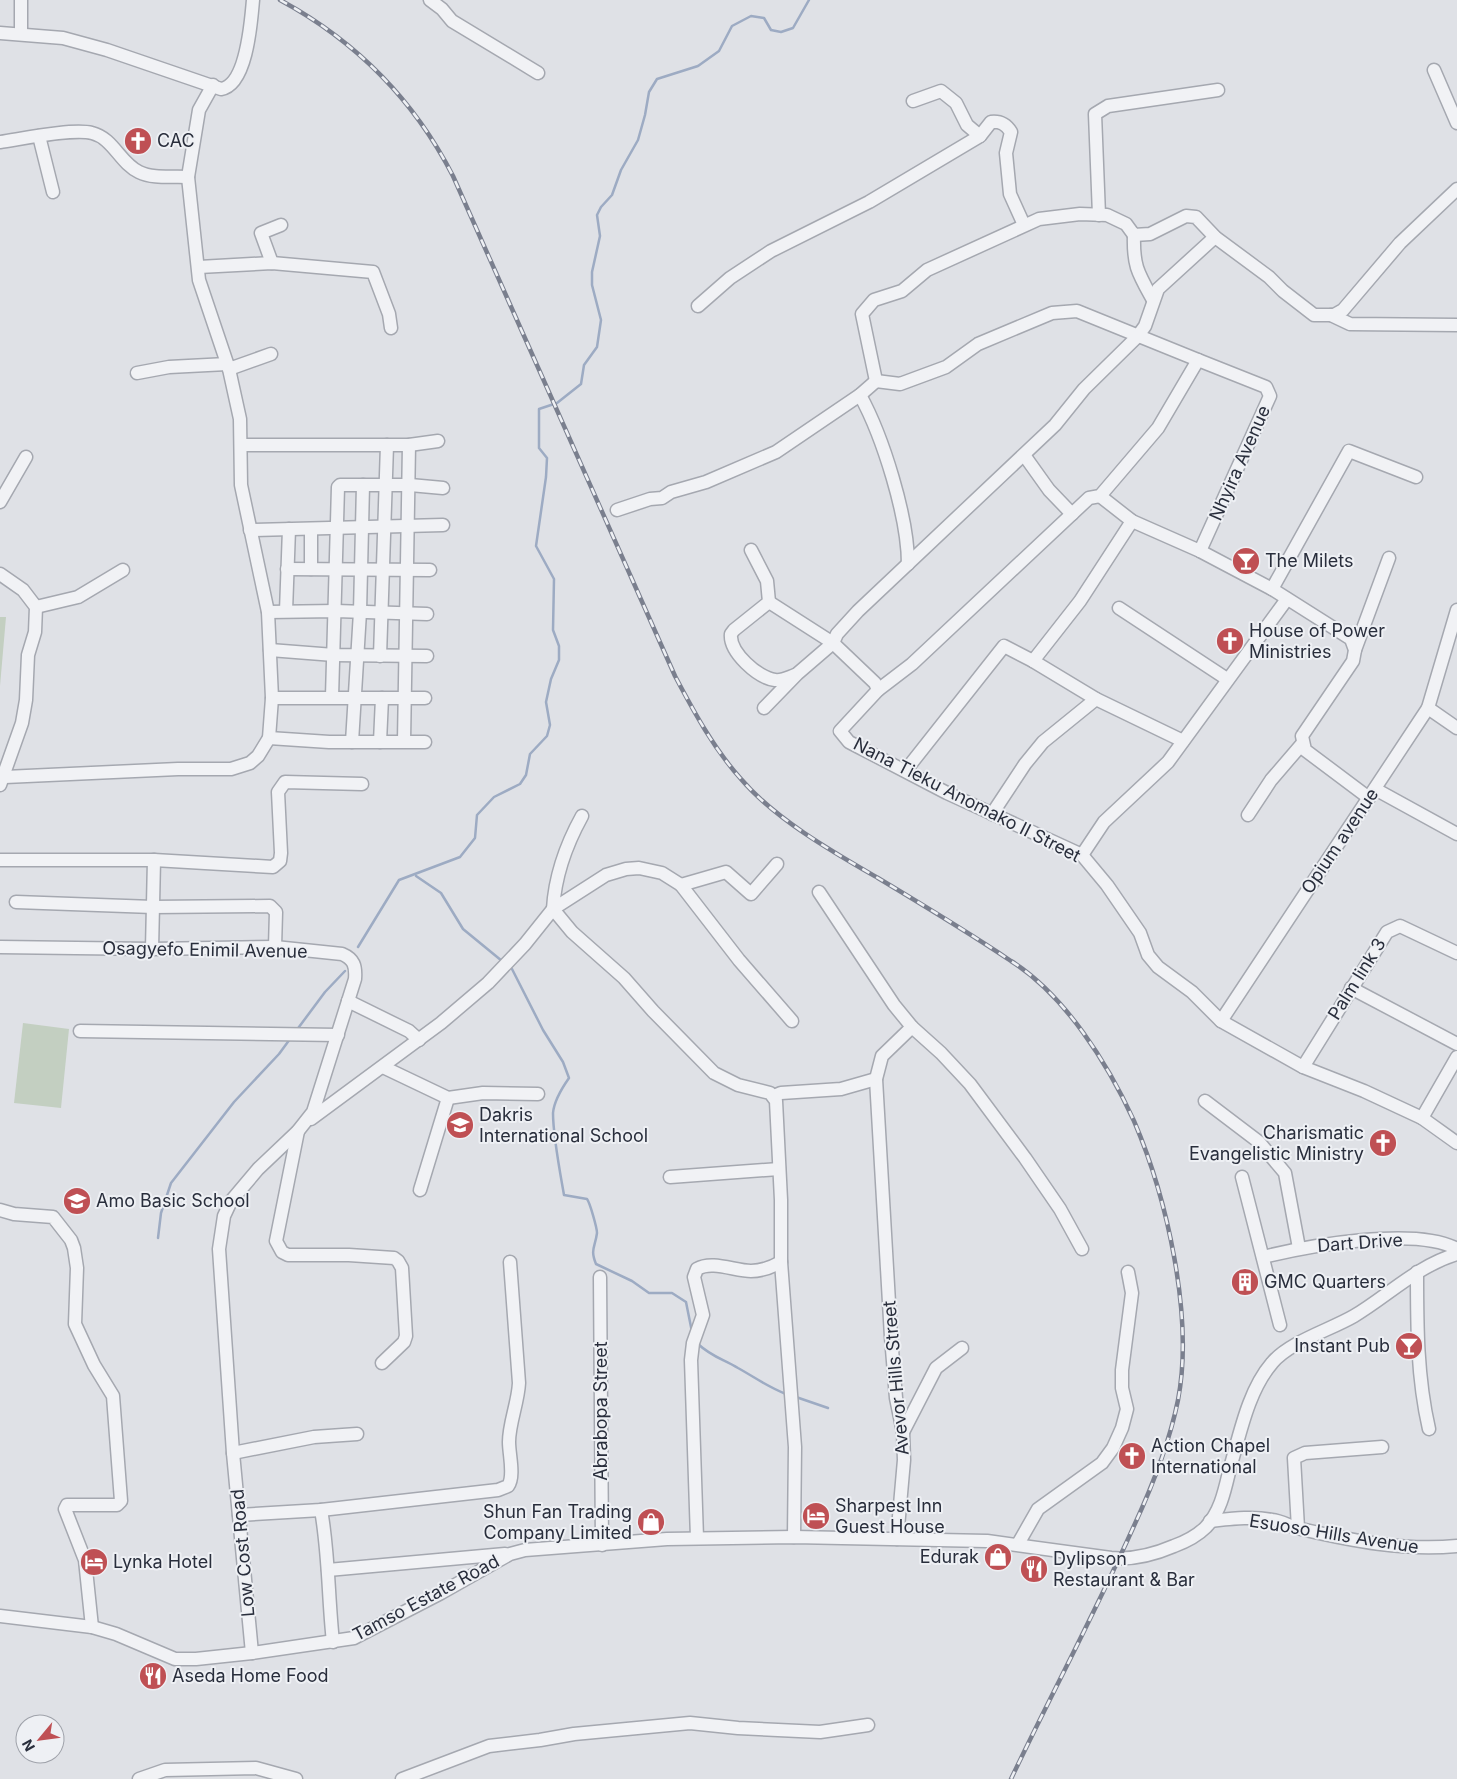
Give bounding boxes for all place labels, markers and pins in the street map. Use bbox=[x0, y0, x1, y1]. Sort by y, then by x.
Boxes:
church icon: CAC bbox=[123, 126, 153, 156]
place label: CAC bbox=[157, 130, 195, 151]
bar icon: The Milets bbox=[1231, 546, 1261, 576]
place label: The Milets bbox=[1265, 550, 1354, 571]
place label: House of Power Ministries bbox=[1249, 620, 1385, 662]
church icon: House of Power Ministries bbox=[1215, 626, 1245, 656]
place label: Dakris International School bbox=[479, 1104, 648, 1146]
school or university icon: Dakris International School bbox=[445, 1110, 475, 1140]
place label: Charismatic Evangelistic Ministry bbox=[1189, 1122, 1364, 1164]
church icon: Charismatic Evangelistic Ministry bbox=[1368, 1128, 1398, 1158]
school or university icon: Amo Basic School bbox=[62, 1186, 92, 1216]
place label: Amo Basic School bbox=[96, 1190, 250, 1211]
building icon: GMC Quarters bbox=[1230, 1267, 1260, 1297]
place label: GMC Quarters bbox=[1264, 1271, 1386, 1292]
bar icon: Instant Pub bbox=[1394, 1331, 1424, 1361]
place label: Instant Pub bbox=[1294, 1335, 1390, 1356]
place label: Action Chapel International bbox=[1151, 1435, 1270, 1477]
church icon: Action Chapel International bbox=[1117, 1441, 1147, 1471]
place label: Sharpest Inn Guest House bbox=[835, 1495, 945, 1537]
place label: Shun Fan Trading Company Limited bbox=[483, 1501, 632, 1543]
hotel icon: Sharpest Inn Guest House bbox=[801, 1501, 831, 1531]
shop icon: Shun Fan Trading Company Limited bbox=[636, 1507, 666, 1537]
shop icon: Edurak bbox=[983, 1542, 1013, 1572]
place label: Edurak bbox=[920, 1546, 979, 1567]
hotel icon: Lynka Hotel bbox=[79, 1547, 109, 1577]
place label: Dylipson Restaurant & Bar bbox=[1053, 1548, 1195, 1590]
place label: Lynka Hotel bbox=[113, 1551, 213, 1572]
restaurant icon: Dylipson Restaurant & Bar bbox=[1019, 1554, 1049, 1584]
restaurant icon: Aseda Home Food bbox=[138, 1661, 168, 1691]
place label: Aseda Home Food bbox=[172, 1665, 329, 1686]

